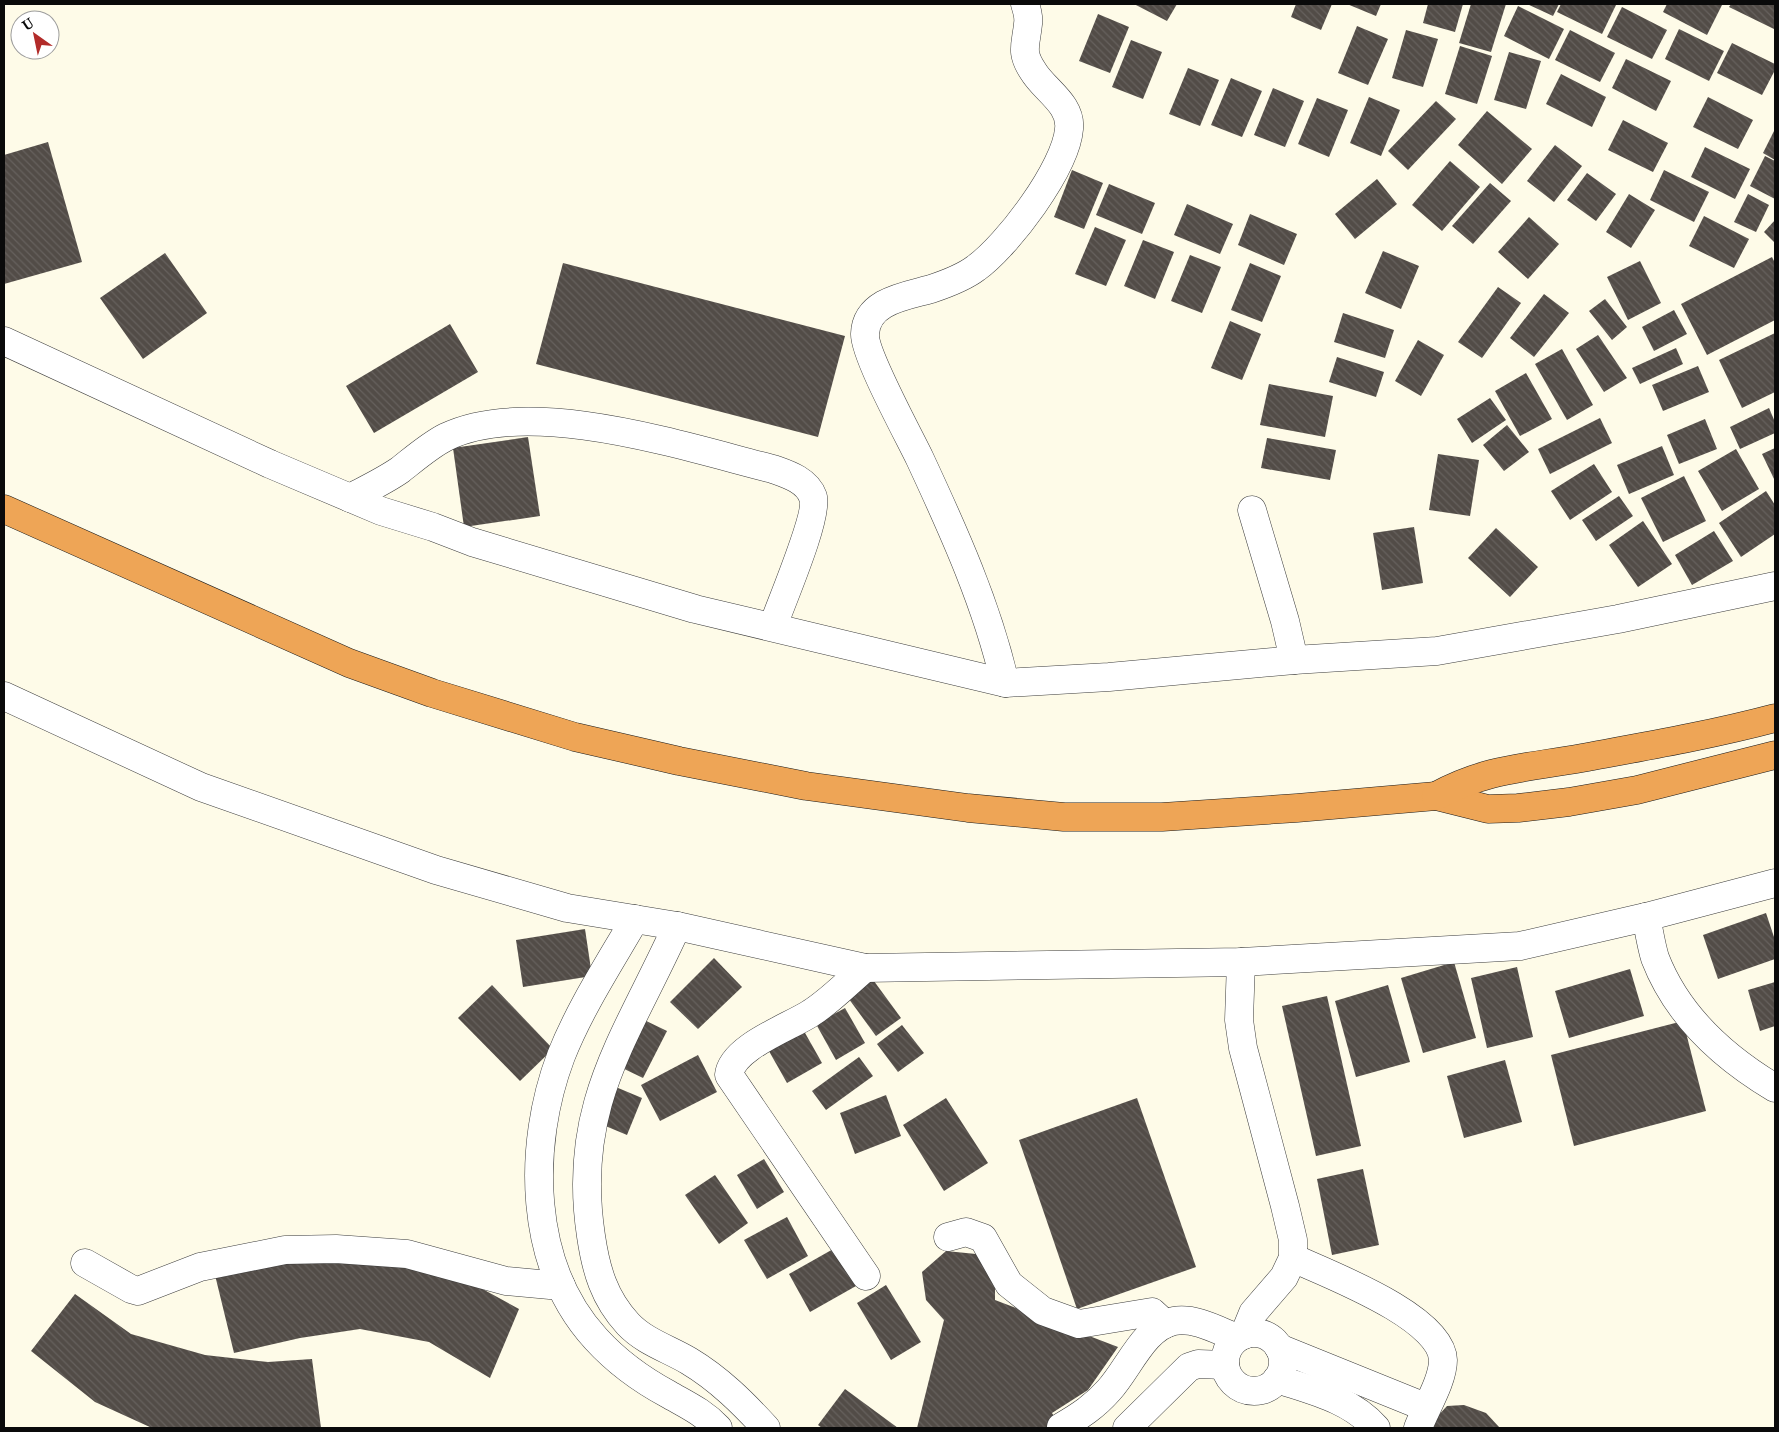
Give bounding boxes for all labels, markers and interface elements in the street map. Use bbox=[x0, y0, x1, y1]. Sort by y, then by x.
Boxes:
north arrow bbox=[10, 10, 60, 60]
text: U bbox=[18, 13, 38, 34]

